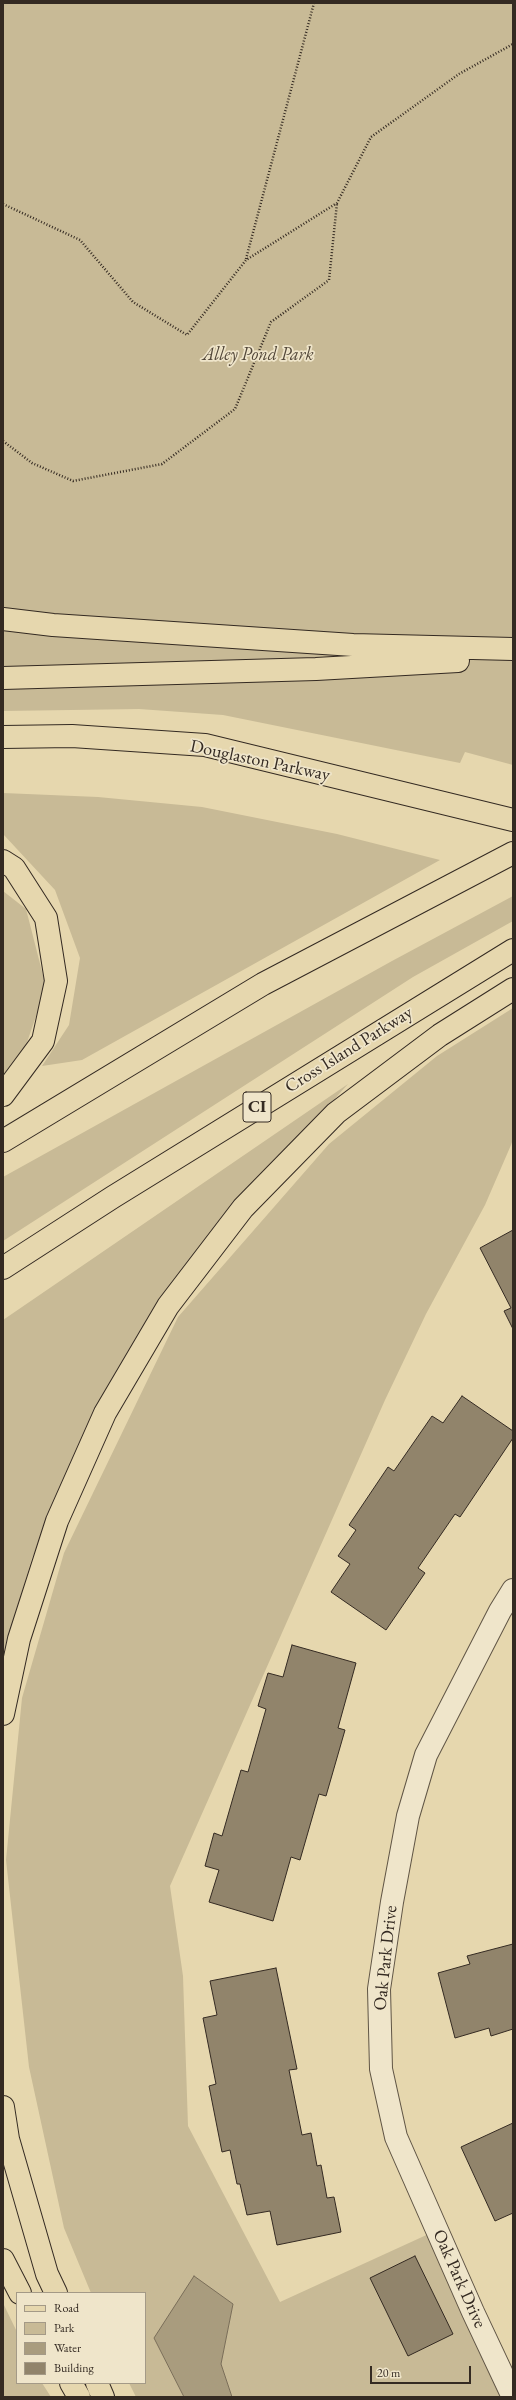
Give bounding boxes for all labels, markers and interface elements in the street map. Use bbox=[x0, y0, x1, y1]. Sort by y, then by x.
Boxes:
park label: Alley Pond Park bbox=[202, 344, 314, 366]
street label: Douglaston Parkway bbox=[188, 736, 332, 786]
street label: Cross Island Parkway bbox=[281, 1002, 417, 1098]
road number: CI bbox=[243, 1092, 271, 1122]
street label: Oak Park Drive bbox=[370, 1904, 402, 2012]
street label: Oak Park Drive bbox=[428, 2226, 490, 2332]
legend bbox=[16, 2292, 146, 2384]
text: Road bbox=[54, 2300, 79, 2316]
text: Park bbox=[54, 2320, 74, 2336]
text: Water bbox=[54, 2340, 81, 2356]
scale bar bbox=[372, 2358, 473, 2384]
text: Building bbox=[54, 2360, 94, 2376]
text: 20 m bbox=[377, 2365, 400, 2381]

